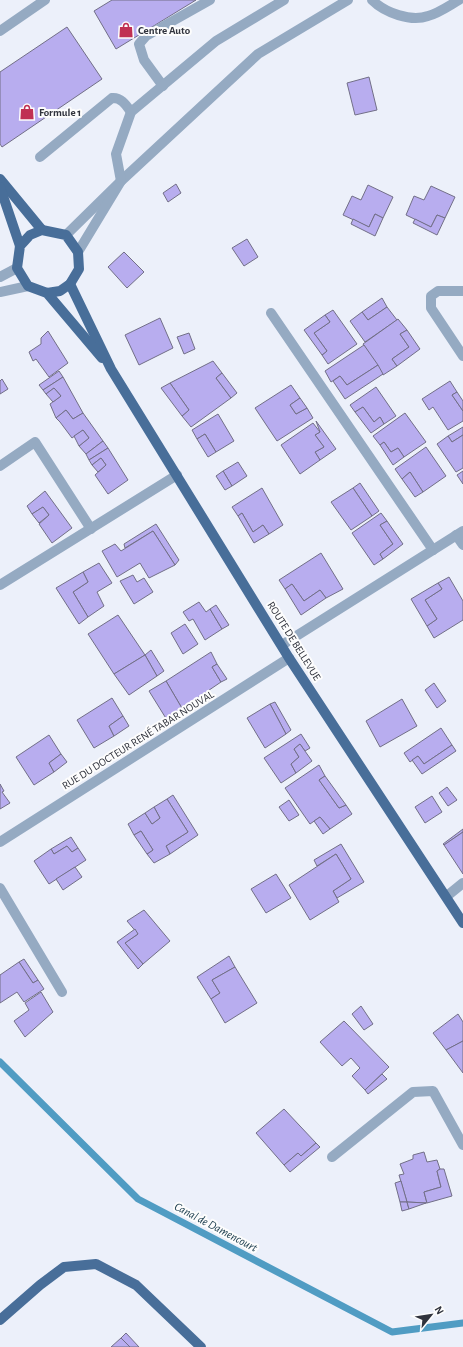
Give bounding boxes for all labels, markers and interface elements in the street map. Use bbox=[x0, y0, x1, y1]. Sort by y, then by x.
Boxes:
shop icon: Centre Auto bbox=[117, 21, 135, 39]
place label: Centre Auto bbox=[138, 25, 191, 36]
shop icon: Formule 1 bbox=[18, 103, 36, 121]
place label: Formule 1 bbox=[39, 107, 81, 118]
street label: ROUTE DE BELLEVUE bbox=[265, 600, 323, 683]
street label: RUE DU DOCTEUR RENÉ TABAR NOUVAL bbox=[60, 688, 216, 791]
water label: Canal de Damencourt bbox=[172, 1200, 260, 1254]
north arrow bbox=[411, 1295, 451, 1335]
text: N bbox=[433, 1304, 446, 1316]

